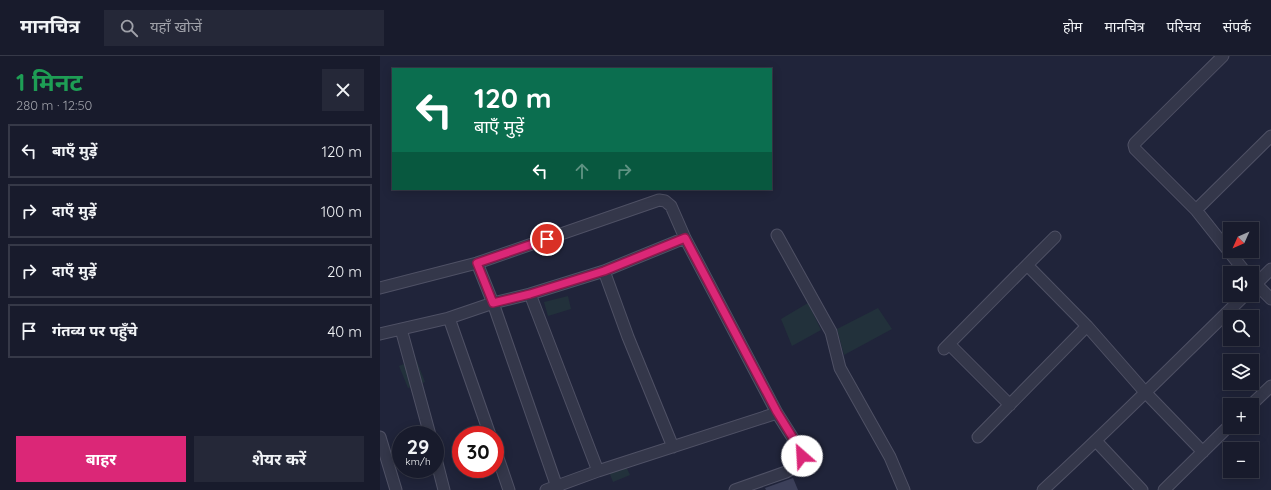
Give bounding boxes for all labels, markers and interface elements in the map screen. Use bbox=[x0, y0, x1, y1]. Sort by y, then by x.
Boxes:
search box bbox=[104, 10, 384, 46]
text: मानचित्र bbox=[20, 14, 80, 38]
icon: search bbox=[118, 17, 140, 39]
text: यहाँ खोजें bbox=[150, 17, 202, 36]
text: होम bbox=[1063, 18, 1082, 36]
text: मानचित्र bbox=[1104, 18, 1145, 36]
text: परिचय bbox=[1167, 18, 1201, 36]
text: संपर्क bbox=[1223, 18, 1251, 36]
text: 1 मिनट bbox=[16, 67, 82, 97]
button: close bbox=[322, 69, 364, 111]
text: 120 m bbox=[474, 80, 552, 115]
icon: left bbox=[408, 84, 460, 136]
text: 280 m · 12:50 bbox=[16, 97, 92, 113]
text: बाएँ मुड़ें bbox=[474, 115, 524, 138]
icon: left bbox=[18, 140, 40, 162]
text: बाएँ मुड़ें bbox=[52, 141, 97, 160]
text: 120 m bbox=[321, 142, 362, 161]
icon: left bbox=[529, 160, 551, 182]
icon: ahead bbox=[571, 160, 593, 182]
icon: right bbox=[613, 160, 635, 182]
icon: right bbox=[18, 200, 40, 222]
text: दाएँ मुड़ें bbox=[52, 201, 96, 220]
text: 100 m bbox=[321, 202, 362, 221]
pin bbox=[530, 222, 564, 256]
north arrow bbox=[1223, 222, 1259, 258]
map controls bbox=[1223, 222, 1259, 478]
icon: arrive bbox=[536, 228, 558, 250]
icon: right bbox=[18, 260, 40, 282]
text: दाएँ मुड़ें bbox=[52, 261, 96, 280]
text: 20 m bbox=[327, 262, 362, 281]
button: sound bbox=[1223, 266, 1259, 302]
button: search bbox=[1223, 310, 1259, 346]
icon: arrive bbox=[18, 320, 40, 342]
text: गंतव्य पर पहुँचे bbox=[52, 321, 138, 340]
text: 40 m bbox=[327, 322, 362, 341]
button: layers bbox=[1223, 354, 1259, 390]
button: + bbox=[1223, 398, 1259, 434]
speed limit sign: 30 bbox=[452, 426, 504, 478]
text: 29 bbox=[407, 434, 429, 459]
position arrow bbox=[781, 435, 823, 477]
button: बाहर bbox=[16, 436, 186, 482]
button: शेयर करें bbox=[194, 436, 364, 482]
button: − bbox=[1223, 442, 1259, 478]
text: km/h bbox=[405, 455, 431, 468]

